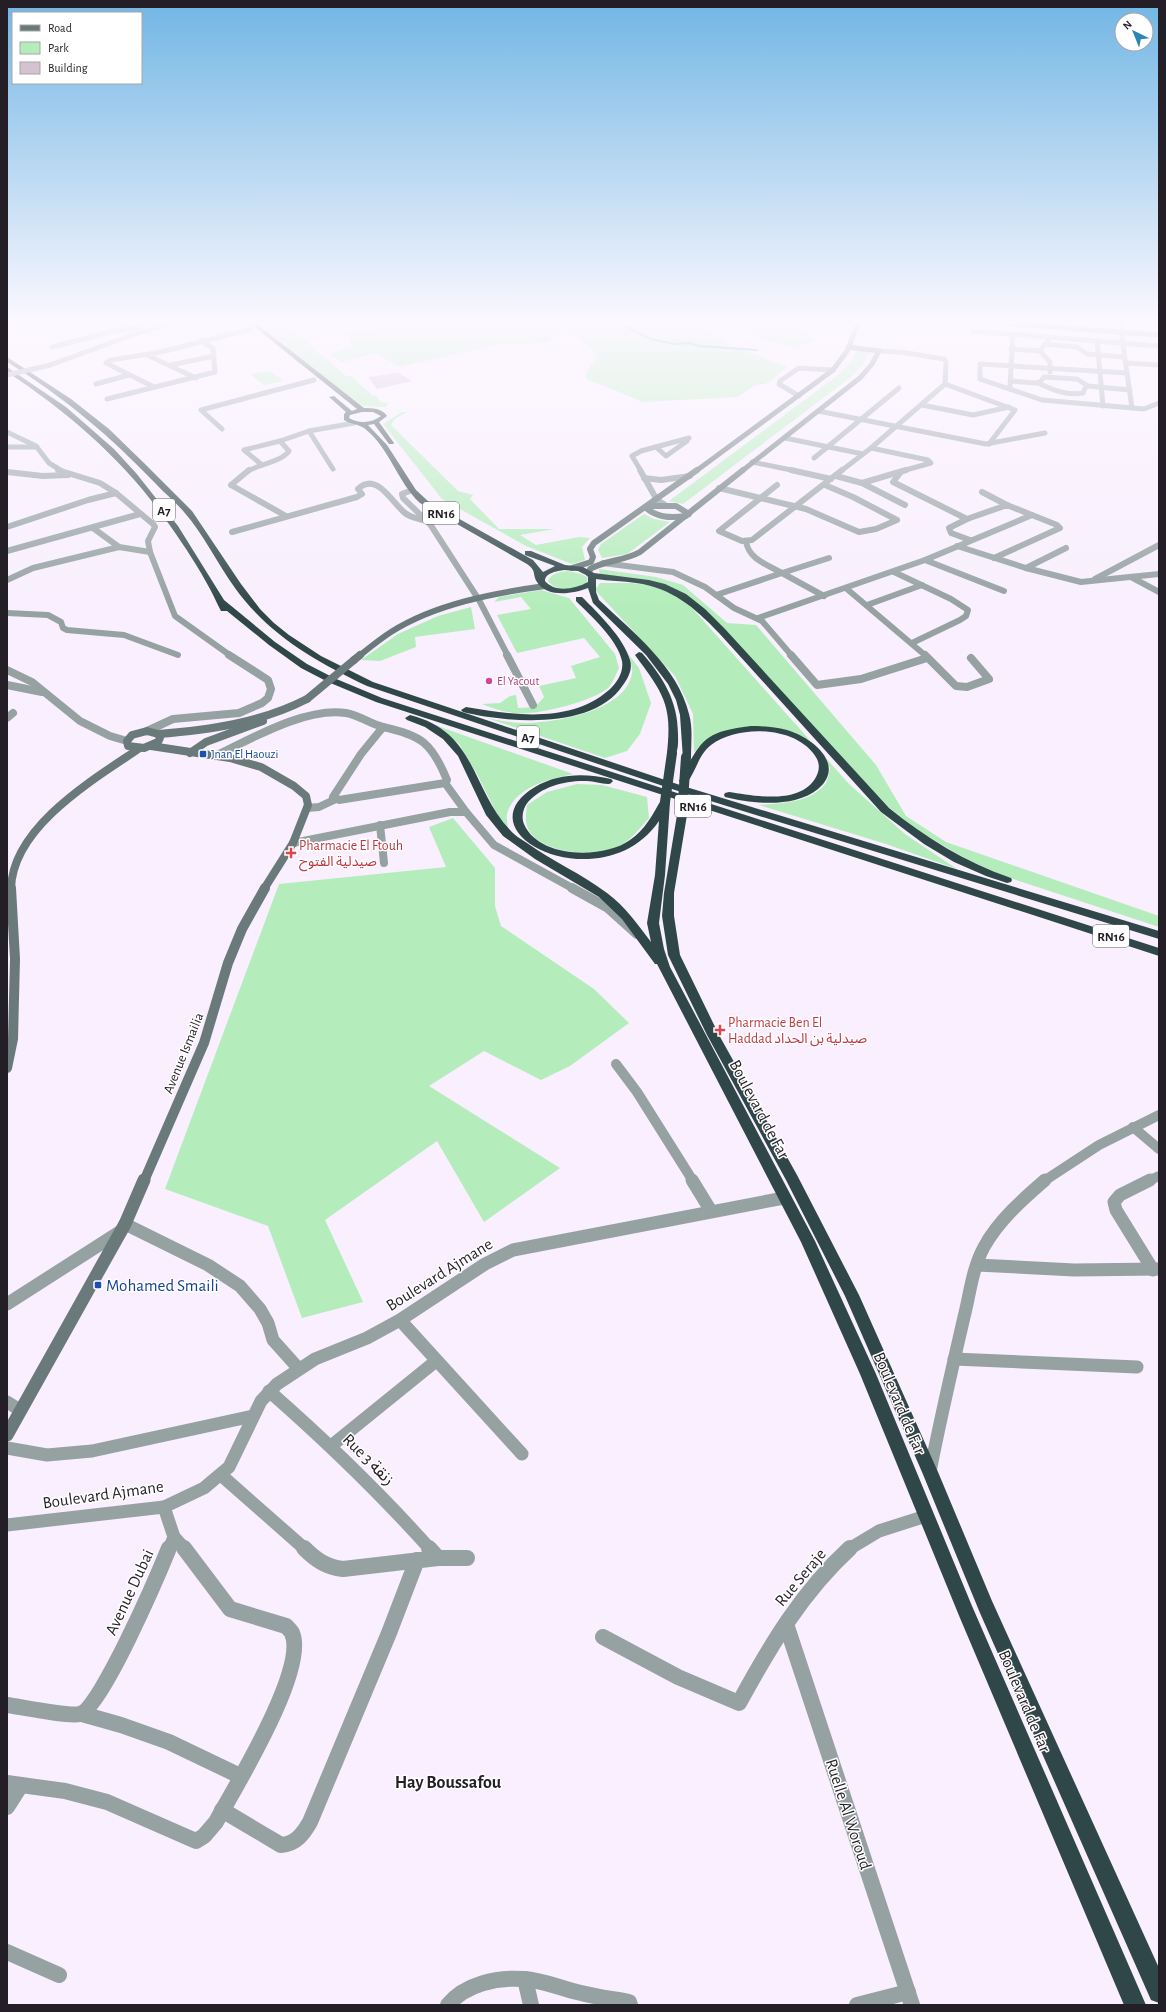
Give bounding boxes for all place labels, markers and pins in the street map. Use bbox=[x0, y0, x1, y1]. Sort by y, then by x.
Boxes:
place label: El Yacout bbox=[497, 675, 539, 687]
marker: El Yacout bbox=[484, 676, 494, 686]
place label: Jnan El Haouzi bbox=[211, 748, 278, 760]
marker: Jnan El Haouzi bbox=[198, 749, 208, 759]
place label: Pharmacie El Ftouh صيدلية الفتوح bbox=[299, 839, 403, 872]
marker: Pharmacie El Ftouh صيدلية الفتوح bbox=[286, 848, 296, 858]
place label: Pharmacie Ben El Haddad صيدلية بن الحداد bbox=[728, 1016, 868, 1047]
marker: Pharmacie Ben El Haddad صيدلية بن الحداد bbox=[715, 1025, 725, 1035]
place label: Mohamed Smaili bbox=[106, 1277, 219, 1294]
marker: Mohamed Smaili bbox=[93, 1280, 103, 1290]

